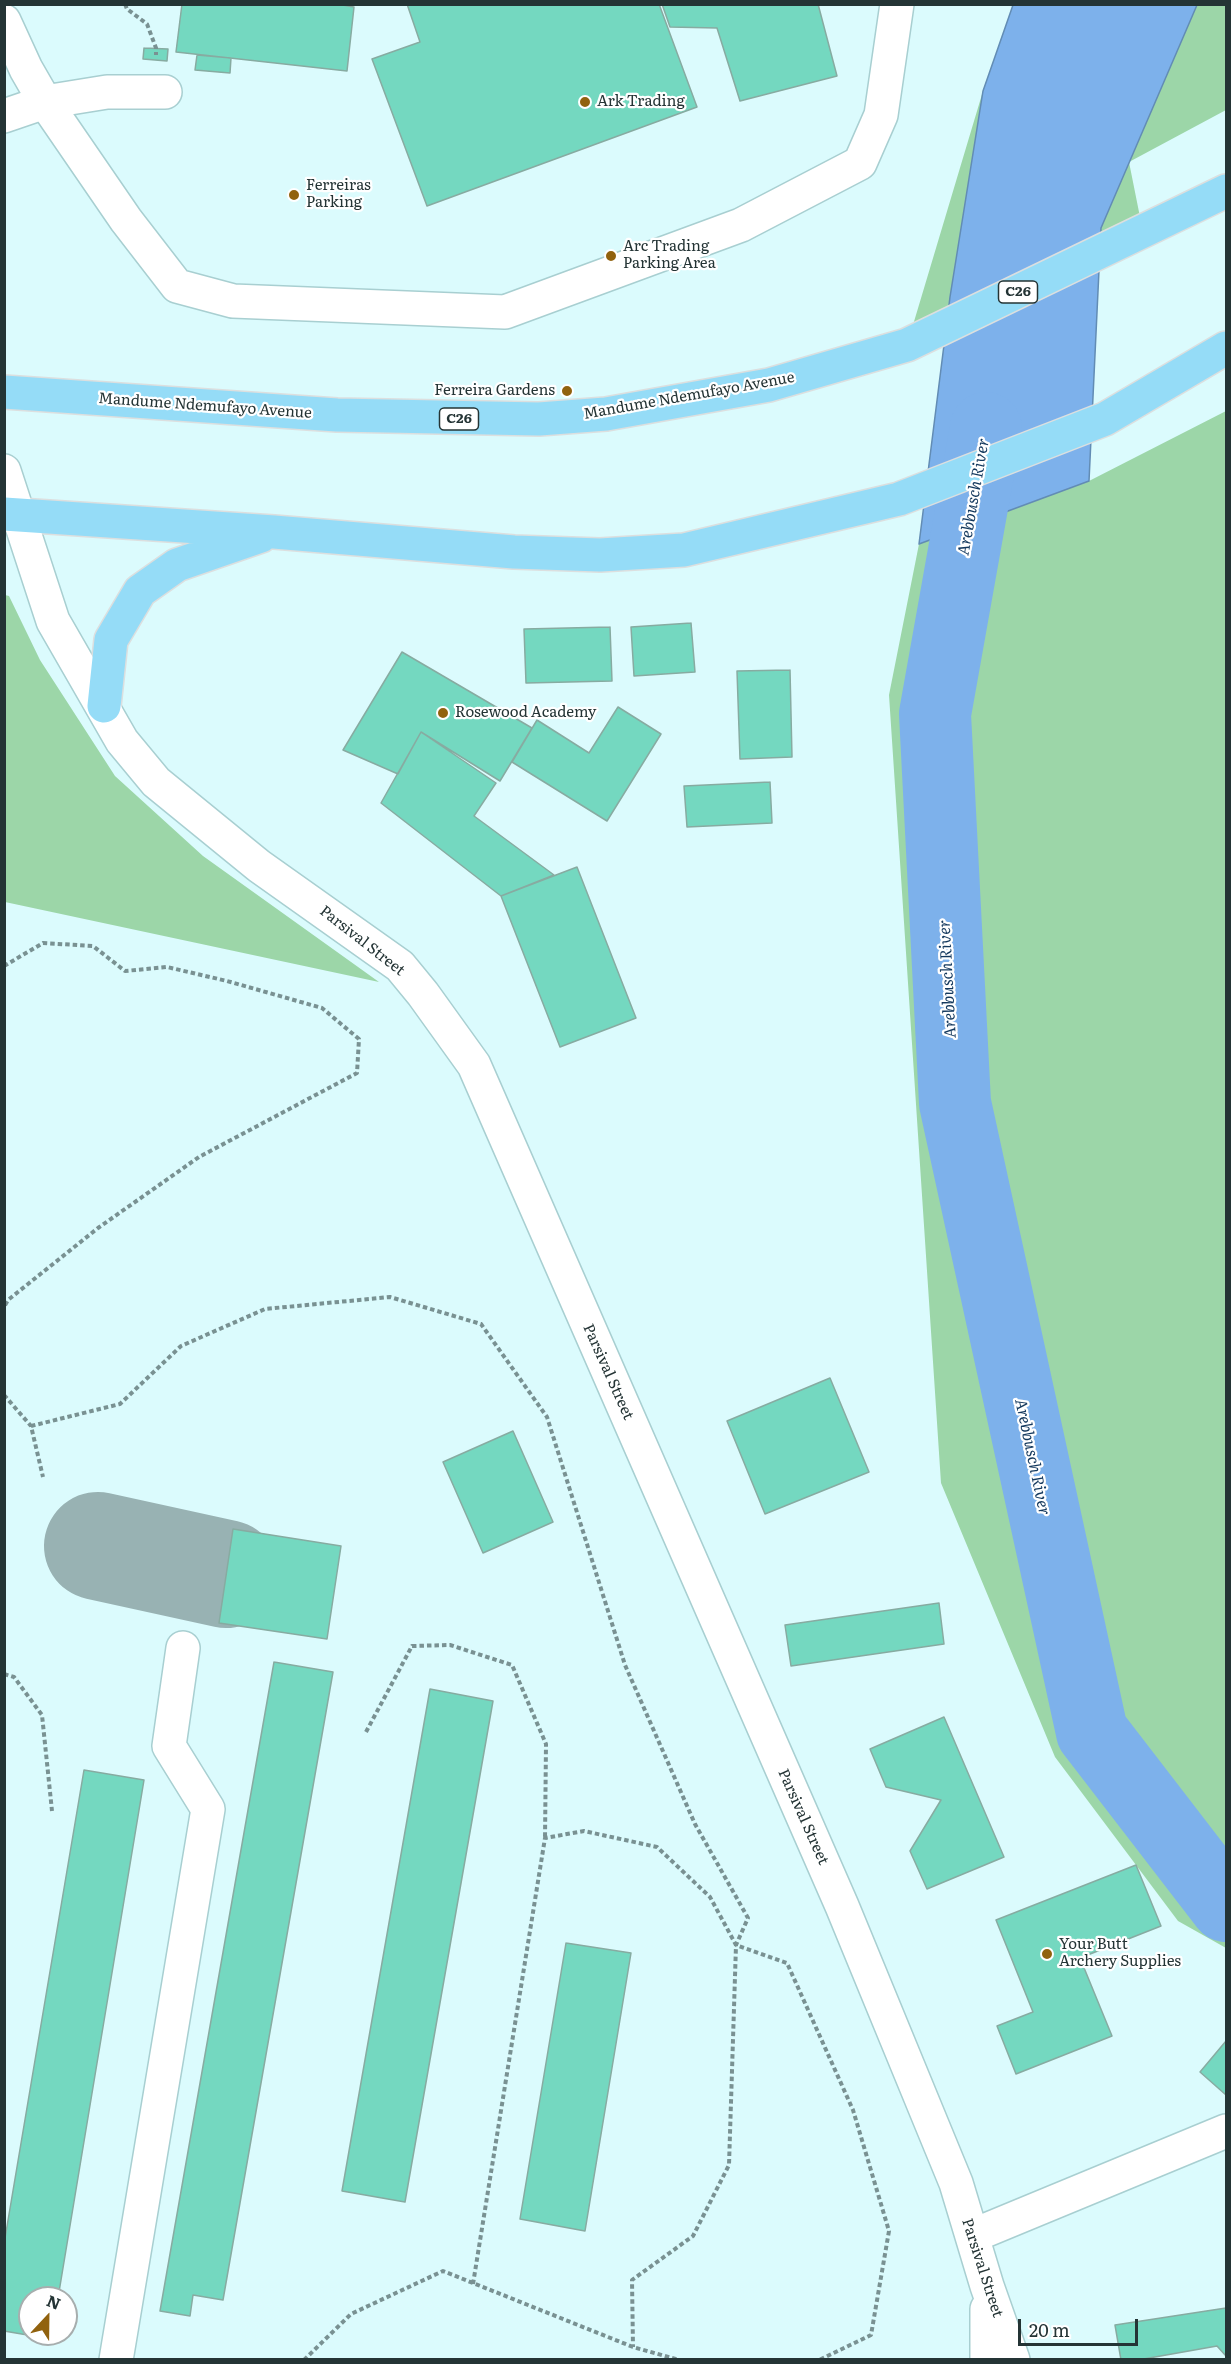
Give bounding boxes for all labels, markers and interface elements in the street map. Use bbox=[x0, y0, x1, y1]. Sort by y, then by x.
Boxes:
place label: Ark Trading bbox=[597, 93, 685, 111]
marker: Ark Trading bbox=[578, 95, 592, 109]
place label: Ferreiras Parking bbox=[306, 177, 371, 212]
marker: Ferreiras Parking bbox=[287, 188, 301, 202]
place label: Arc Trading Parking Area bbox=[623, 238, 716, 273]
marker: Arc Trading Parking Area bbox=[604, 249, 618, 263]
road number: C26 bbox=[998, 281, 1038, 303]
street label: Mandume Ndemufayo Avenue bbox=[582, 369, 796, 423]
place label: Ferreira Gardens bbox=[434, 382, 555, 400]
marker: Ferreira Gardens bbox=[560, 384, 574, 398]
street label: Mandume Ndemufayo Avenue bbox=[98, 390, 312, 422]
road number: C26 bbox=[440, 408, 478, 430]
water label: Arebbusch River bbox=[954, 437, 994, 557]
place label: Rosewood Academy bbox=[455, 704, 596, 722]
marker: Rosewood Academy bbox=[436, 706, 450, 720]
street label: Parsival Street bbox=[316, 902, 408, 980]
water label: Arebbusch River bbox=[935, 919, 961, 1039]
street label: Parsival Street bbox=[579, 1321, 637, 1423]
water label: Arebbusch River bbox=[1010, 1397, 1054, 1517]
street label: Parsival Street bbox=[774, 1766, 832, 1868]
place label: Your Butt Archery Supplies bbox=[1059, 1936, 1181, 1971]
marker: Your Butt Archery Supplies bbox=[1040, 1947, 1054, 1961]
street label: Parsival Street bbox=[958, 2216, 1006, 2320]
north arrow bbox=[18, 2286, 78, 2346]
text: N bbox=[43, 2288, 65, 2315]
scale bar bbox=[1021, 2307, 1141, 2345]
text: 20 m bbox=[1029, 2316, 1070, 2343]

